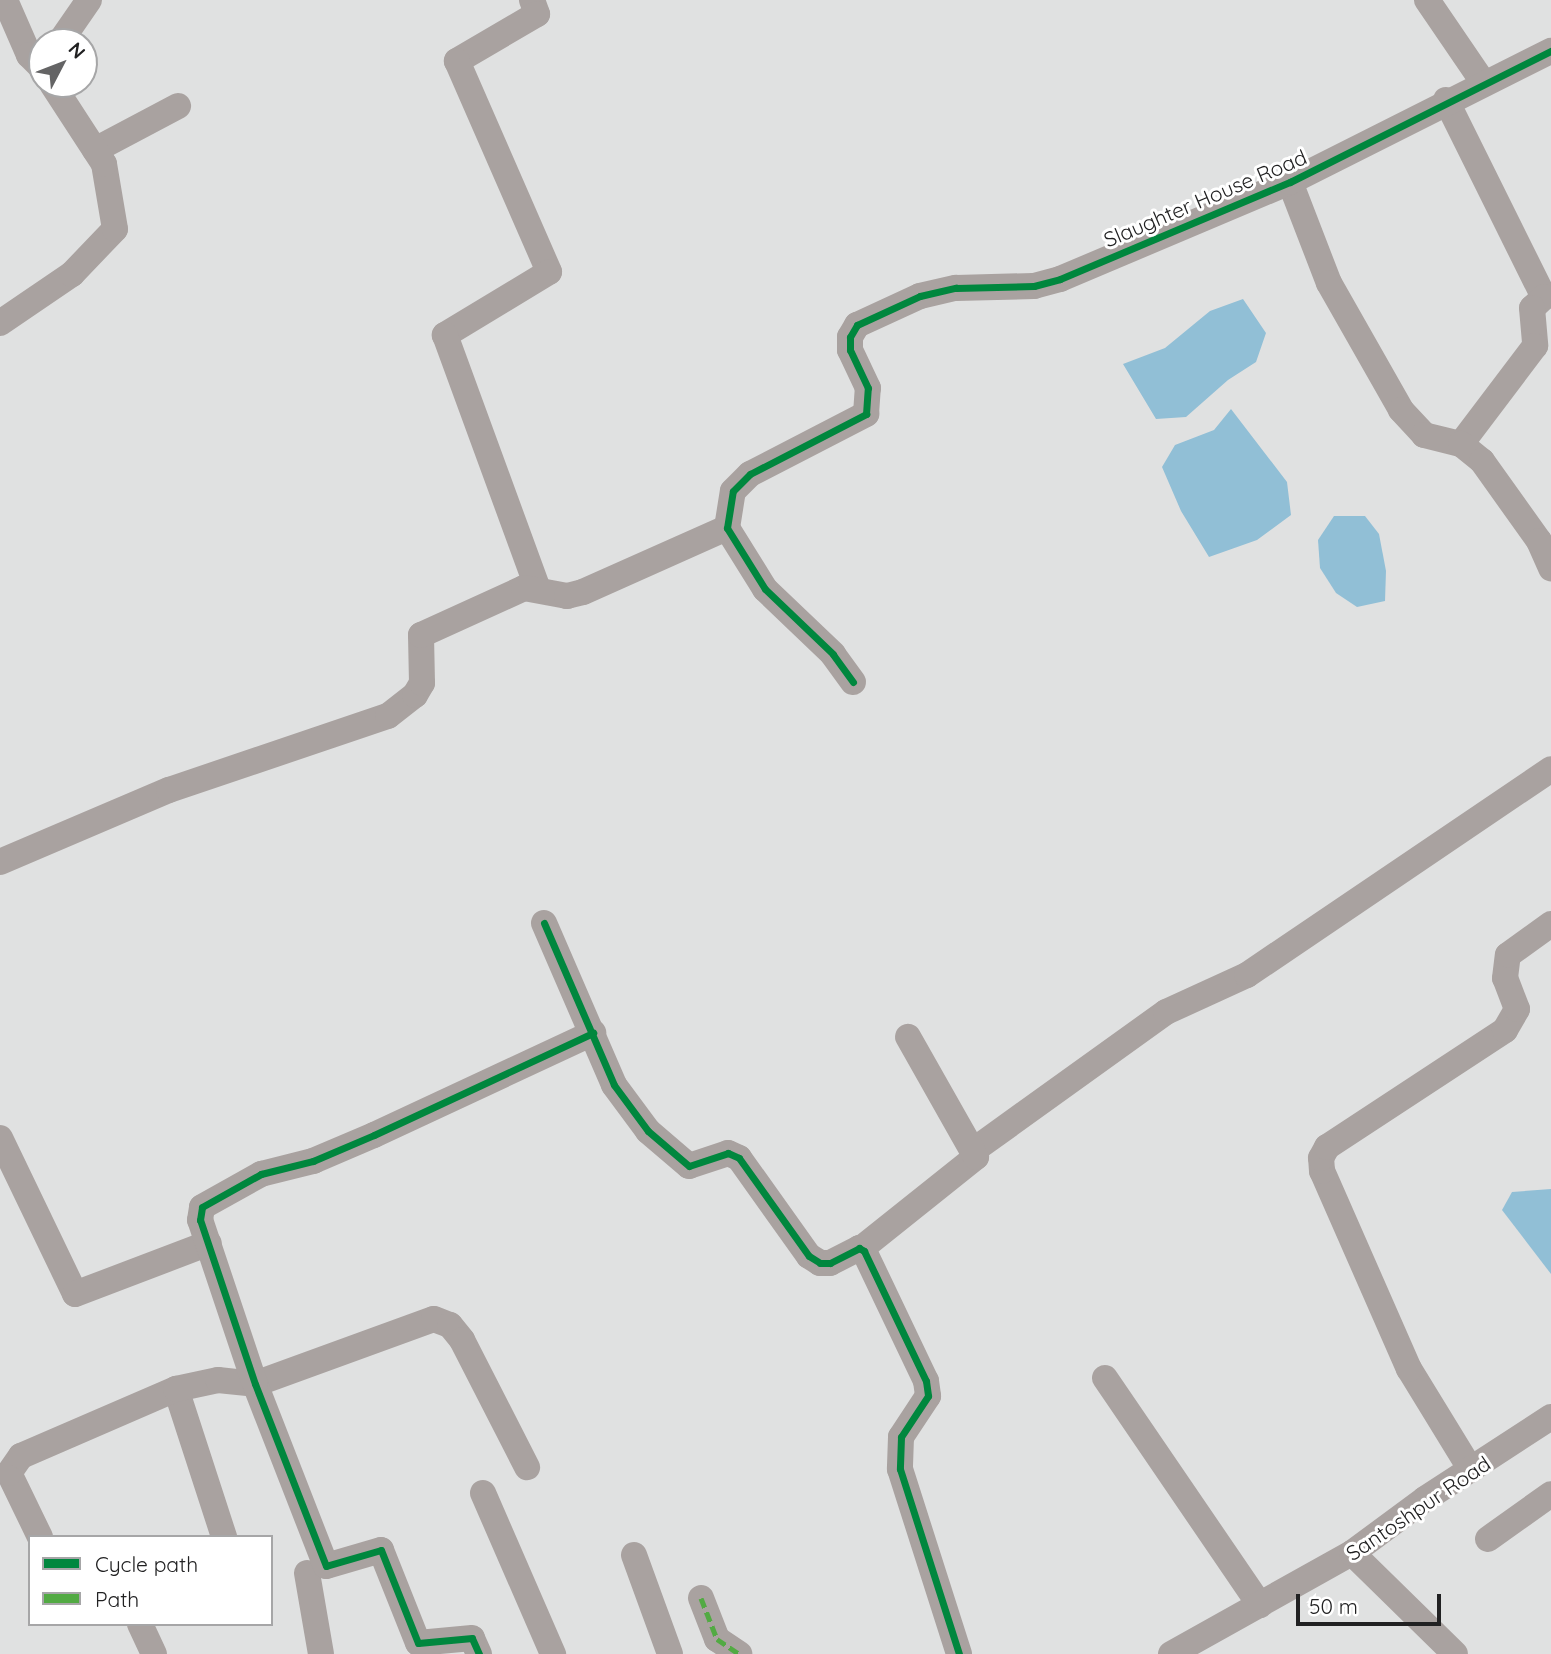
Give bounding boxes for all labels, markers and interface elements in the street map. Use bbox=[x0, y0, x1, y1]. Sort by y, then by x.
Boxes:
north arrow bbox=[28, 28, 98, 98]
text: N bbox=[64, 37, 91, 64]
street label: Slaughter House Road bbox=[1100, 144, 1310, 252]
street label: Santoshpur Road bbox=[1341, 1450, 1495, 1566]
legend bbox=[28, 1535, 273, 1626]
text: Cycle path bbox=[95, 1551, 198, 1577]
scale bar bbox=[1299, 1580, 1444, 1624]
text: Path bbox=[95, 1586, 139, 1612]
text: 50 m bbox=[1309, 1593, 1358, 1619]

